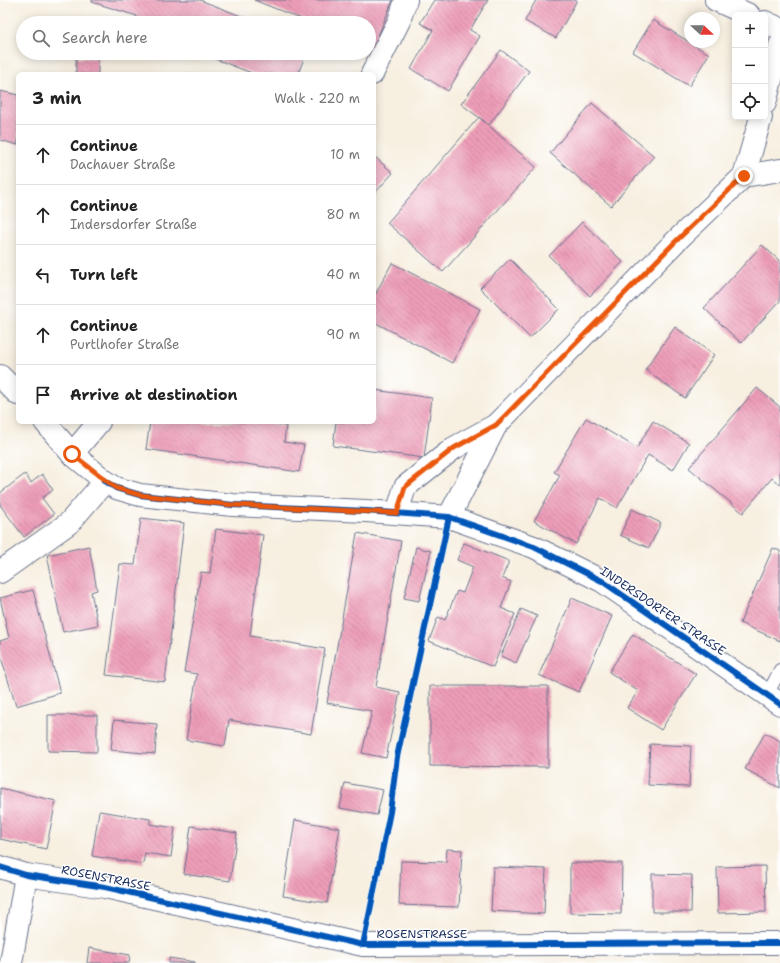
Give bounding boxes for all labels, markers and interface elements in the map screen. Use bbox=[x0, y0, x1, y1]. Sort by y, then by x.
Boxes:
north arrow bbox=[684, 12, 720, 48]
map controls bbox=[732, 12, 768, 120]
button: + bbox=[732, 12, 768, 48]
search box bbox=[16, 16, 376, 60]
icon: search bbox=[30, 27, 52, 49]
text: Search here bbox=[62, 28, 148, 48]
button: − bbox=[732, 48, 768, 84]
button: locate bbox=[732, 84, 768, 120]
text: 3 min bbox=[32, 87, 82, 109]
text: Walk · 220 m bbox=[274, 90, 360, 107]
text: Continue bbox=[70, 136, 138, 156]
icon: ahead bbox=[32, 144, 54, 166]
text: 10 m bbox=[330, 146, 360, 163]
text: Dachauer Straße bbox=[70, 156, 176, 173]
route end bbox=[735, 167, 753, 185]
text: Continue bbox=[70, 196, 138, 216]
icon: ahead bbox=[32, 204, 54, 226]
text: 80 m bbox=[326, 206, 360, 223]
text: Indersdorfer Straße bbox=[70, 216, 197, 233]
icon: left bbox=[32, 264, 54, 286]
text: Turn left bbox=[70, 265, 138, 285]
text: 40 m bbox=[326, 266, 360, 283]
text: Continue bbox=[70, 316, 138, 336]
icon: ahead bbox=[32, 324, 54, 346]
text: 90 m bbox=[326, 326, 360, 343]
text: Purtlhofer Straße bbox=[70, 336, 179, 353]
icon: arrive bbox=[32, 384, 54, 406]
text: Arrive at destination bbox=[70, 385, 238, 405]
route start bbox=[63, 445, 81, 463]
street label: INDERSDORFER STRASSE bbox=[597, 563, 729, 659]
street label: ROSENSTRASSE bbox=[60, 861, 152, 895]
street label: ROSENSTRASSE bbox=[377, 926, 467, 942]

